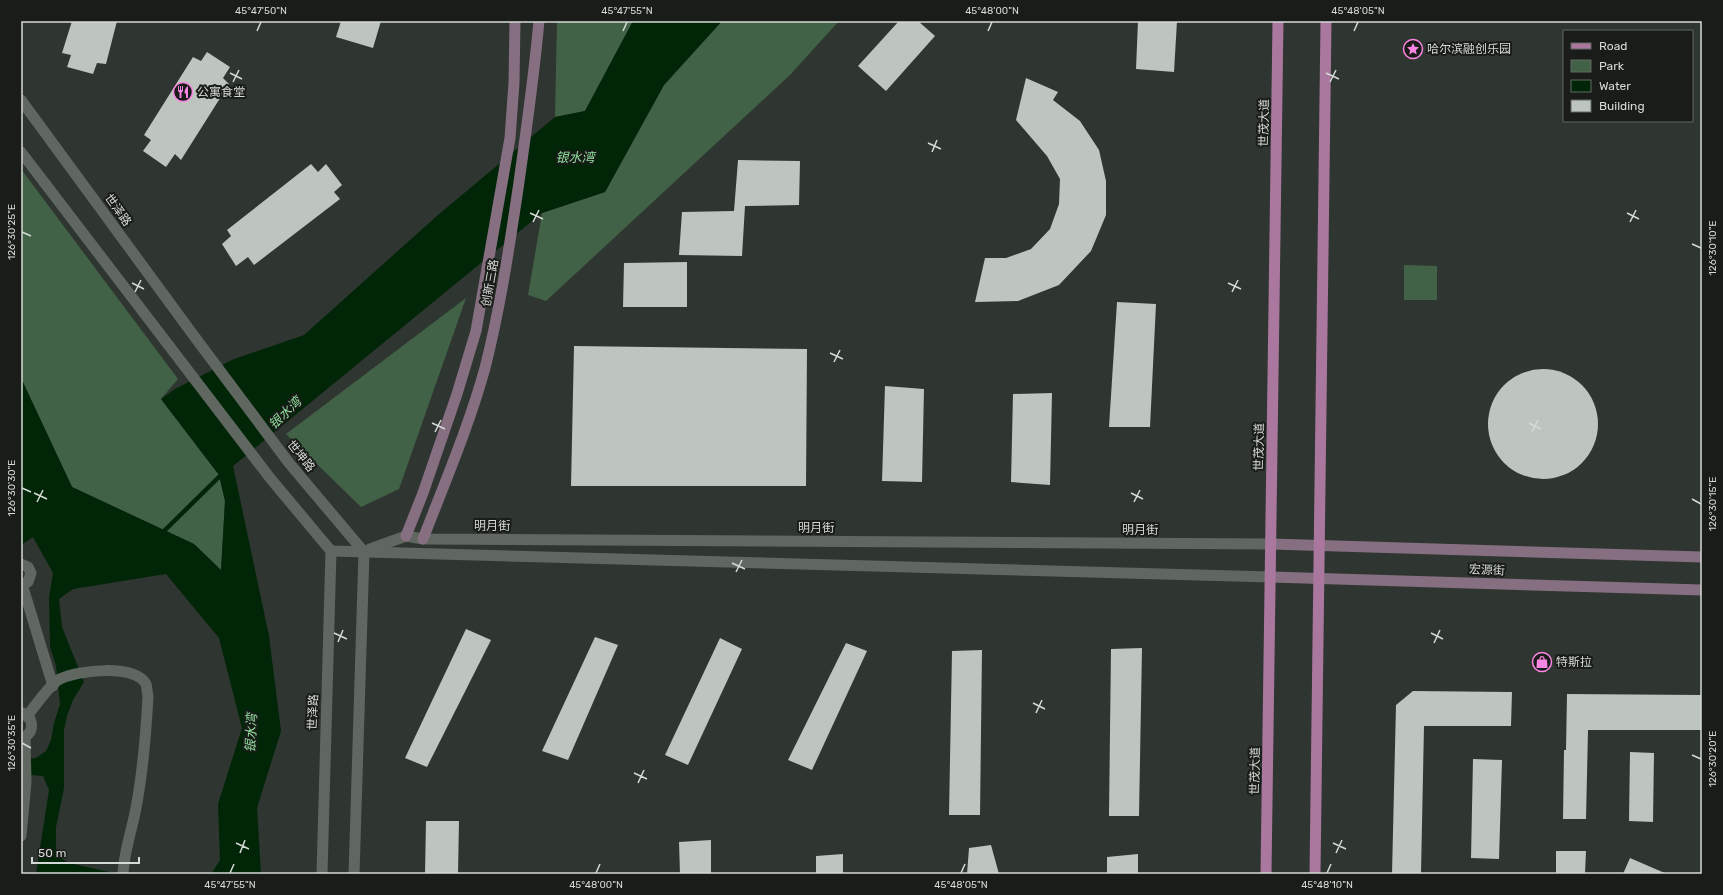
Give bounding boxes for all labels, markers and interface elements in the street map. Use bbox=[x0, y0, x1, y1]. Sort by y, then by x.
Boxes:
text: 45°47'50"N bbox=[235, 5, 287, 17]
text: 45°47'55"N bbox=[601, 5, 653, 17]
text: 45°48'00"N bbox=[965, 5, 1019, 17]
text: 45°48'05"N bbox=[1331, 5, 1385, 17]
legend bbox=[1563, 30, 1693, 122]
place icon: 哈尔滨融创乐园 bbox=[1402, 38, 1424, 60]
text: Road bbox=[1599, 39, 1627, 53]
place label: 哈尔滨融创乐园 bbox=[1427, 42, 1511, 56]
text: Park bbox=[1599, 59, 1625, 73]
text: Water bbox=[1599, 79, 1631, 93]
restaurant icon: 公寓食堂 bbox=[172, 81, 194, 103]
place label: 公寓食堂 bbox=[197, 85, 245, 99]
street label: 世茂大道 bbox=[1257, 99, 1271, 147]
text: Building bbox=[1599, 99, 1645, 113]
water label: 银水湾 bbox=[555, 150, 596, 165]
street label: 世泽路 bbox=[102, 191, 134, 229]
text: 126°30'25"E bbox=[6, 204, 18, 260]
text: 126°30'10"E bbox=[1707, 220, 1719, 276]
street label: 创新三路 bbox=[479, 258, 501, 308]
water label: 银水湾 bbox=[266, 393, 306, 432]
street label: 世茂大道 bbox=[1252, 423, 1266, 471]
street label: 世坤路 bbox=[284, 438, 318, 474]
text: 126°30'30"E bbox=[6, 460, 18, 516]
text: 126°30'15"E bbox=[1707, 477, 1719, 531]
street label: 明月街 bbox=[474, 519, 510, 533]
street label: 明月街 bbox=[798, 521, 834, 535]
street label: 明月街 bbox=[1122, 523, 1158, 537]
street label: 宏源街 bbox=[1469, 562, 1505, 578]
shop icon: 特斯拉 bbox=[1531, 651, 1553, 673]
place label: 特斯拉 bbox=[1556, 655, 1592, 669]
street label: 世泽路 bbox=[305, 694, 321, 730]
water label: 银水湾 bbox=[242, 711, 260, 753]
text: 126°30'35"E bbox=[6, 715, 18, 771]
text: 126°30'20"E bbox=[1707, 731, 1719, 787]
street label: 世茂大道 bbox=[1248, 747, 1262, 795]
scale bar bbox=[32, 839, 139, 865]
text: 50 m bbox=[38, 846, 66, 860]
text: 45°47'55"N bbox=[204, 879, 256, 891]
text: 45°48'00"N bbox=[569, 879, 623, 891]
text: 45°48'05"N bbox=[934, 879, 988, 891]
text: 45°48'10"N bbox=[1301, 879, 1353, 891]

